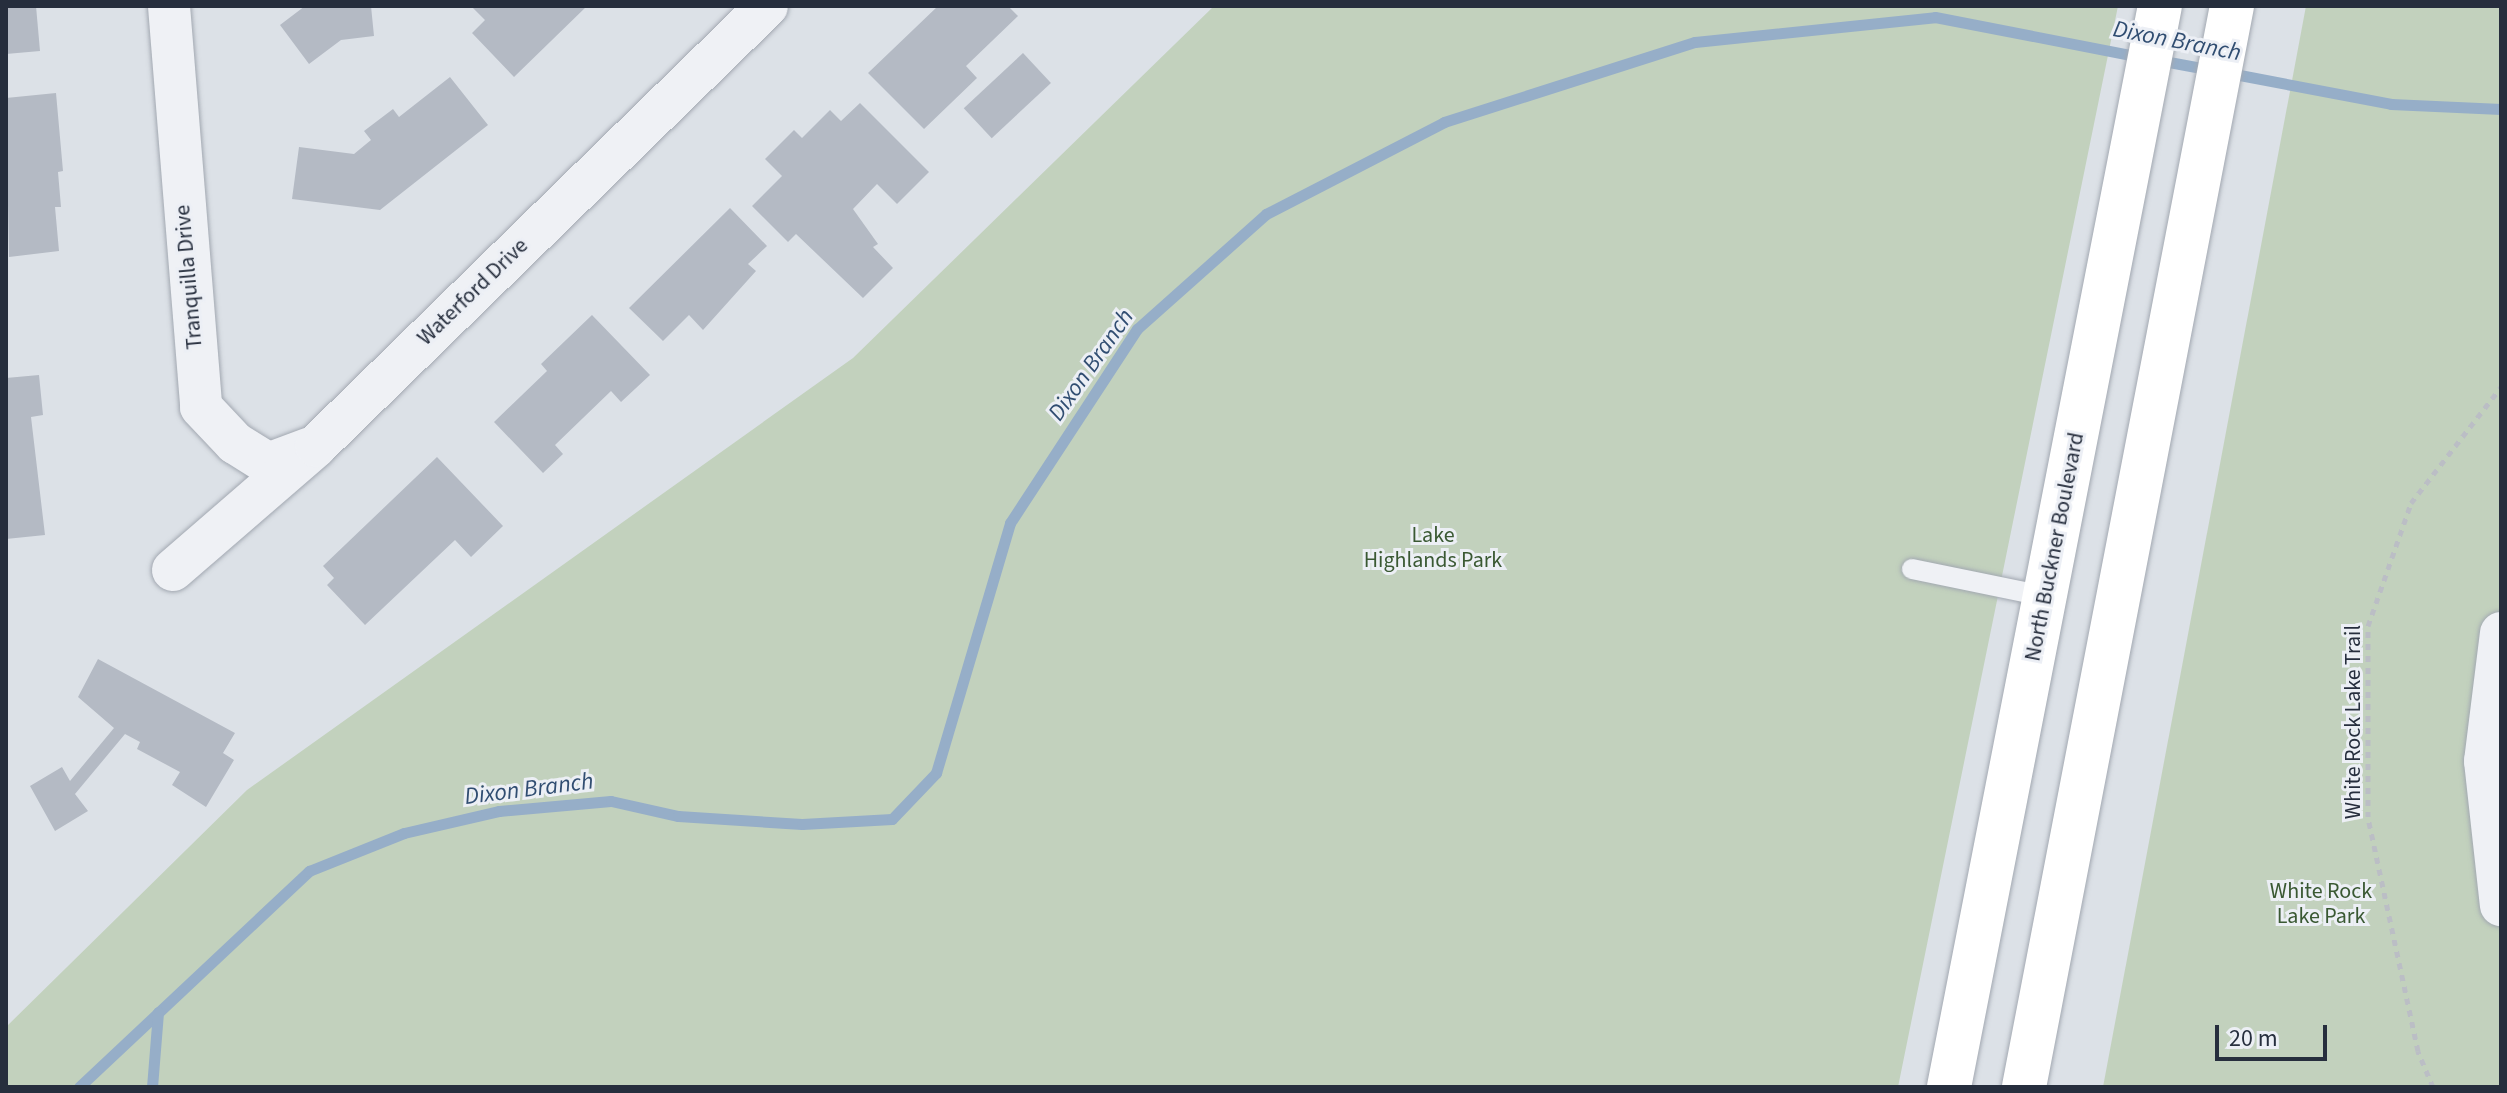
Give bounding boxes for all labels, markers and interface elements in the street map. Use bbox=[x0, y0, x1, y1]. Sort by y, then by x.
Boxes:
water label: Dixon Branch bbox=[2111, 14, 2243, 68]
street label: Tranquilla Drive bbox=[170, 204, 208, 350]
street label: Waterford Drive bbox=[412, 233, 534, 351]
water label: Dixon Branch bbox=[1042, 304, 1140, 426]
street label: North Buckner Boulevard bbox=[2020, 430, 2090, 664]
park label: Lake Highlands Park bbox=[1364, 522, 1502, 574]
street label: White Rock Lake Trail bbox=[2341, 625, 2367, 819]
water label: Dixon Branch bbox=[463, 767, 595, 811]
park label: White Rock Lake Park bbox=[2270, 878, 2372, 930]
scale bar bbox=[2219, 1009, 2331, 1059]
text: 20 m bbox=[2229, 1021, 2278, 1056]

